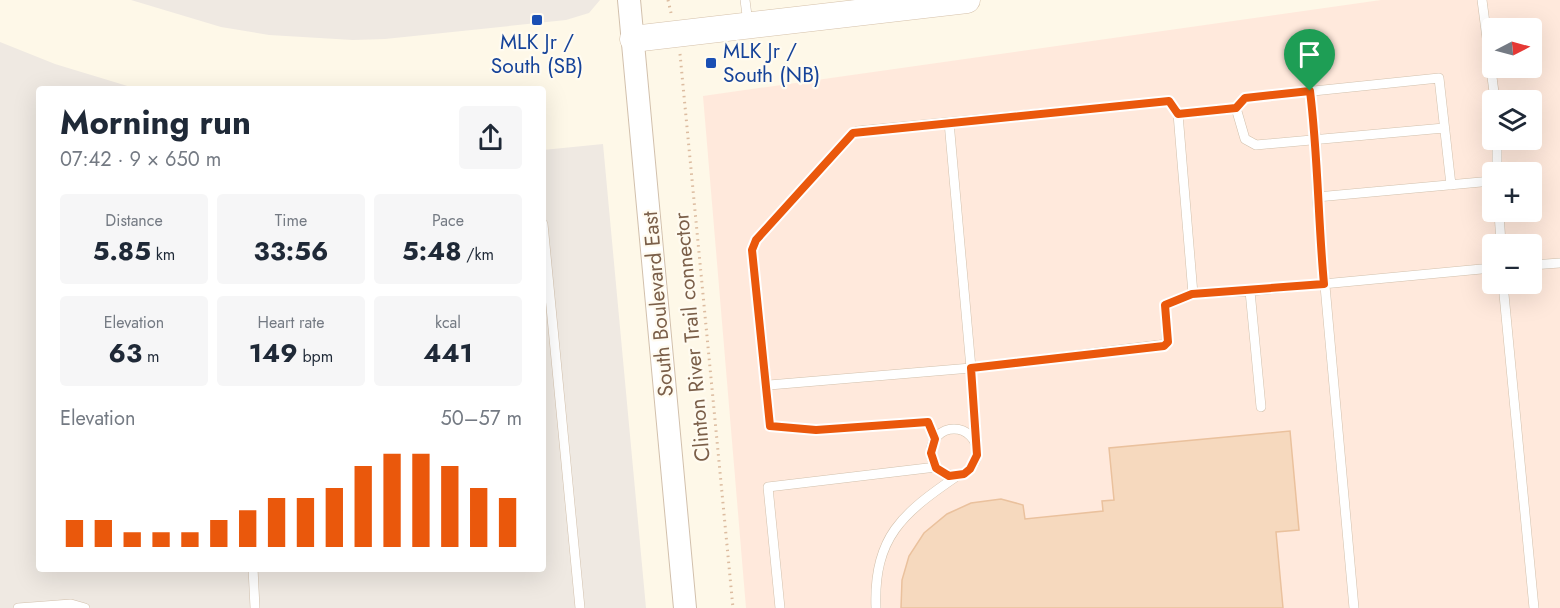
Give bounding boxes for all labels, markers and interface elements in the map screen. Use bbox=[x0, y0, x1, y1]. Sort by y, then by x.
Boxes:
marker: MLK Jr / South (SB) bbox=[530, 13, 544, 27]
north arrow bbox=[1482, 18, 1542, 78]
map controls bbox=[1482, 18, 1542, 294]
place label: MLK Jr / South (SB) bbox=[491, 27, 583, 81]
pin bbox=[1284, 29, 1335, 91]
place label: MLK Jr / South (NB) bbox=[723, 36, 820, 90]
icon: arrive bbox=[1293, 38, 1326, 71]
marker: MLK Jr / South (NB) bbox=[704, 56, 718, 70]
button: layers bbox=[1482, 90, 1542, 150]
text: Morning run bbox=[60, 99, 251, 146]
button: share bbox=[459, 106, 522, 169]
text: 07:42 · 9 × 650 m bbox=[60, 145, 221, 174]
button: + bbox=[1482, 162, 1542, 222]
text: Distance bbox=[105, 209, 163, 232]
text: Time bbox=[275, 209, 307, 232]
text: Pace bbox=[432, 209, 464, 232]
street label: South Boulevard East bbox=[635, 210, 681, 398]
street label: Clinton River Trail connector bbox=[666, 210, 718, 463]
text: 5.85 bbox=[93, 232, 151, 270]
text: 33:56 bbox=[254, 232, 328, 270]
text: 5:48 bbox=[402, 232, 462, 270]
button: − bbox=[1482, 234, 1542, 294]
text: km bbox=[151, 243, 175, 266]
text: /km bbox=[462, 243, 494, 266]
text: Elevation bbox=[104, 311, 164, 334]
text: Heart rate bbox=[258, 311, 324, 334]
text: kcal bbox=[435, 311, 461, 334]
text: 63 bbox=[109, 334, 142, 372]
text: 149 bbox=[249, 334, 298, 372]
text: 441 bbox=[423, 334, 473, 372]
text: m bbox=[142, 345, 159, 368]
text: bpm bbox=[298, 345, 333, 368]
text: Elevation bbox=[60, 404, 135, 433]
text: 50–57 m bbox=[441, 404, 522, 433]

